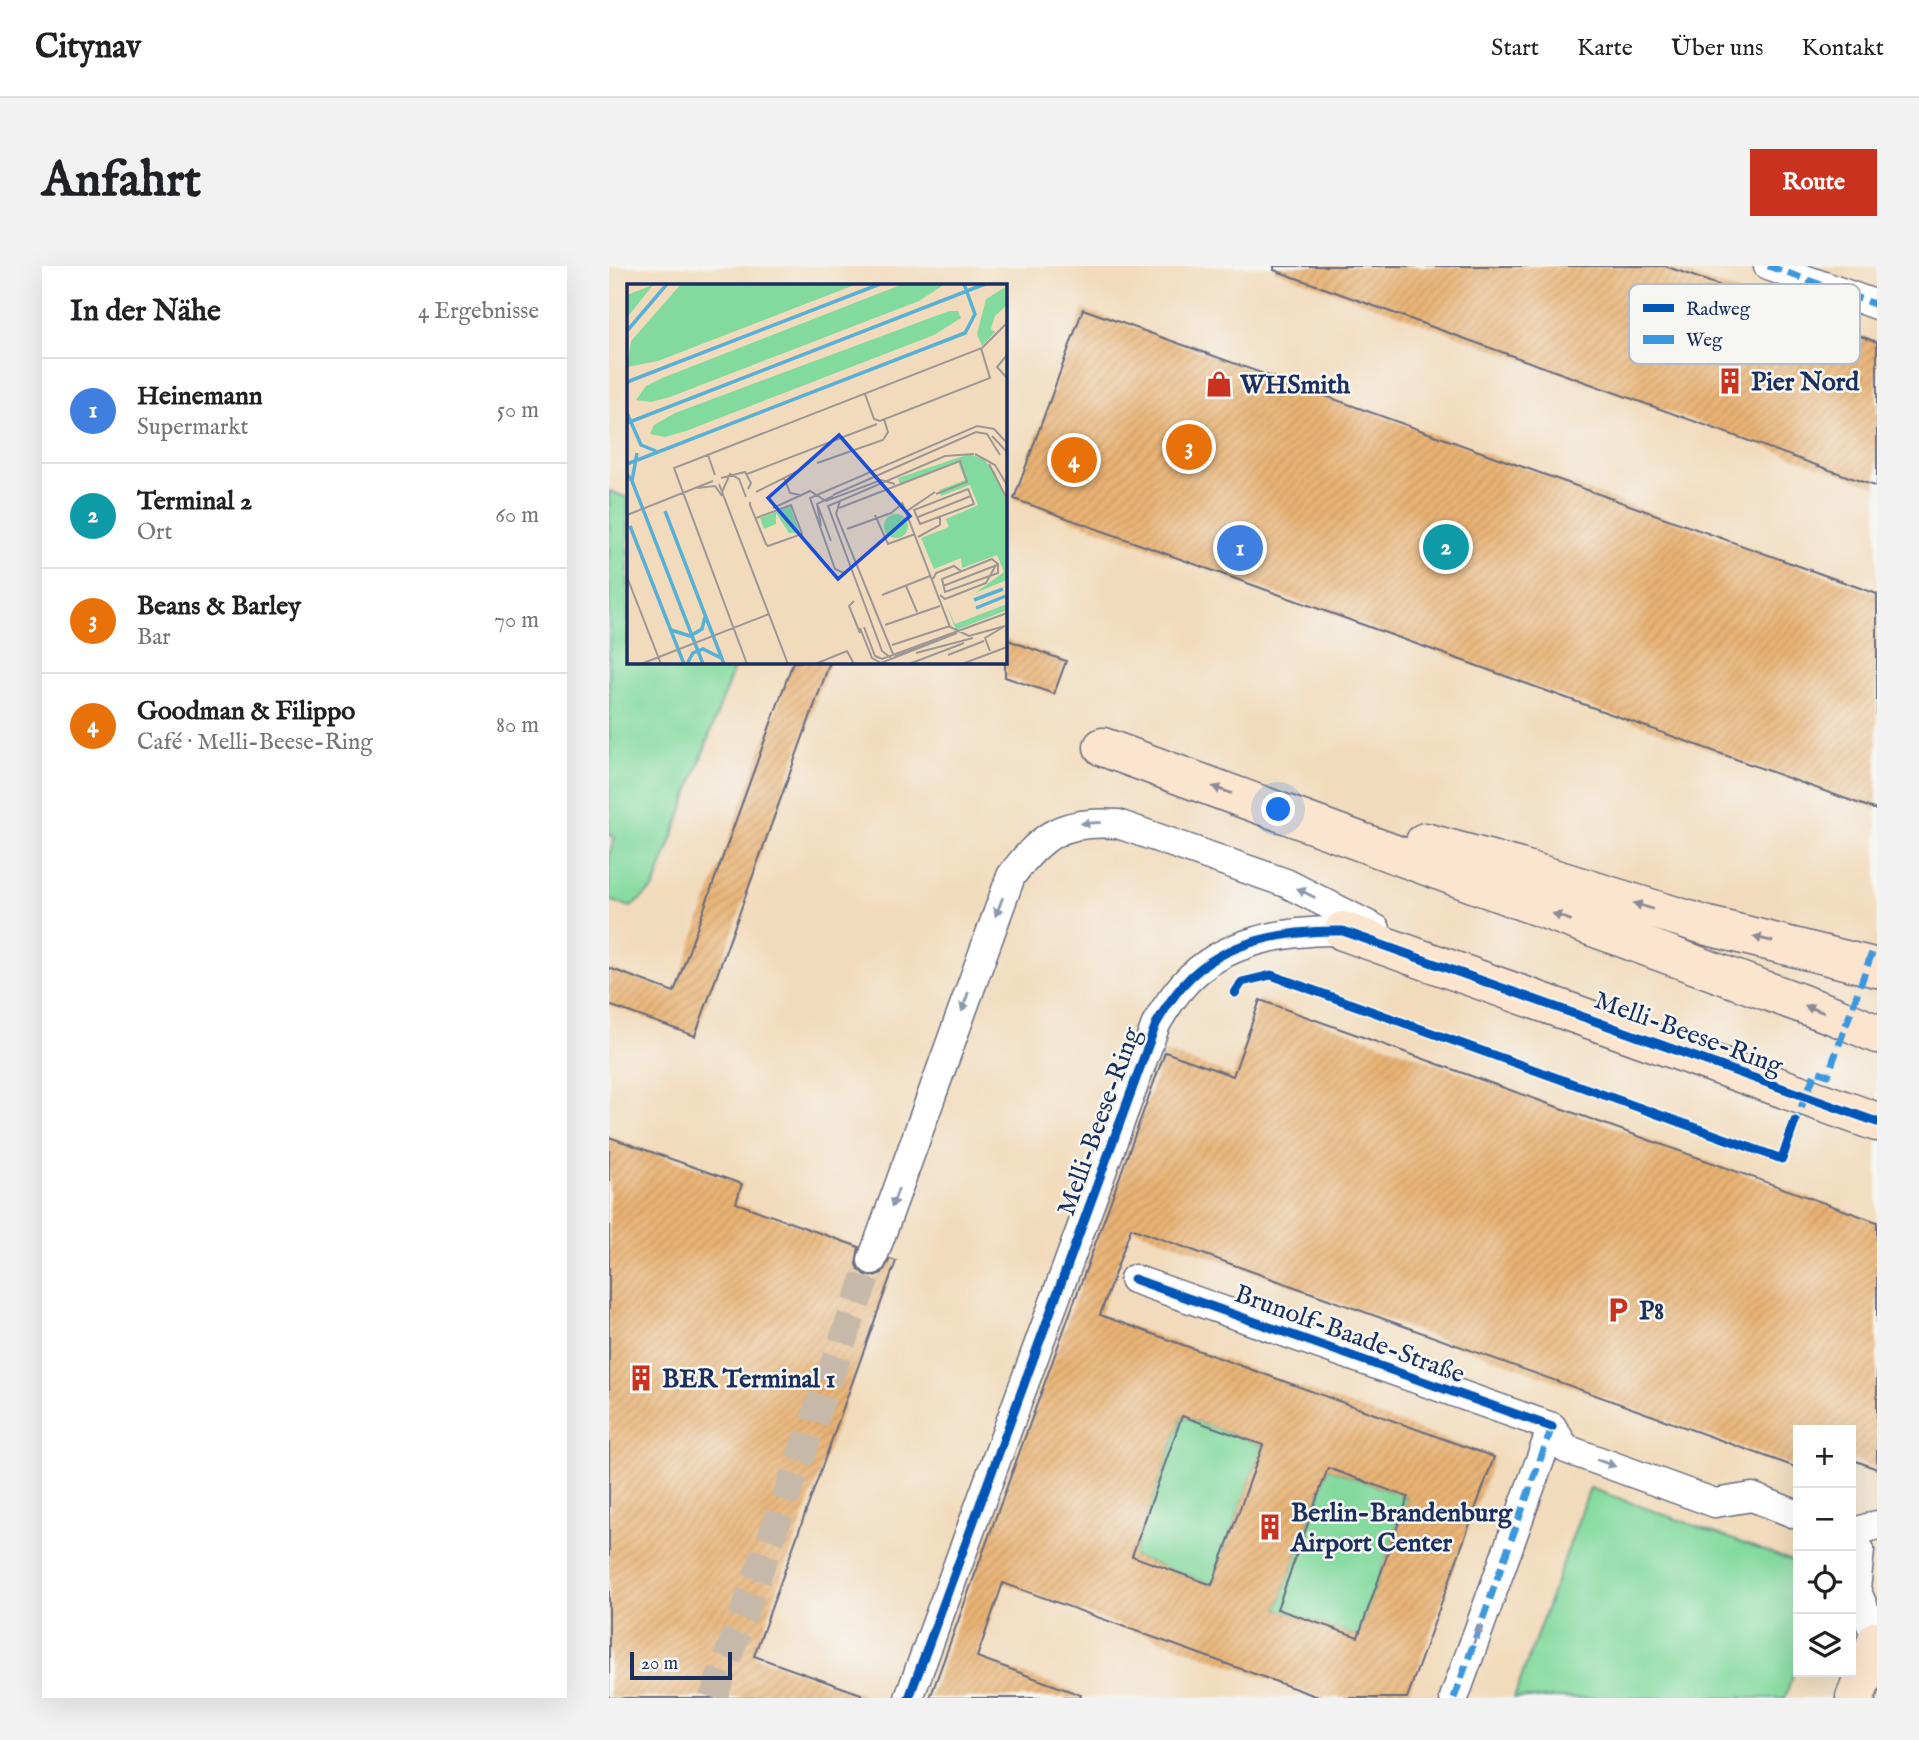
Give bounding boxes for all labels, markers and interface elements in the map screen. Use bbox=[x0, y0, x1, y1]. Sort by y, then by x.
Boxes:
text: Citynav bbox=[35, 27, 141, 69]
text: Start bbox=[1491, 33, 1539, 64]
text: Karte bbox=[1577, 33, 1633, 64]
text: Über uns bbox=[1671, 33, 1763, 64]
text: Kontakt bbox=[1801, 33, 1884, 64]
button: Route bbox=[1750, 149, 1877, 216]
text: Anfahrt bbox=[42, 151, 201, 213]
inset map bbox=[627, 284, 1006, 663]
legend bbox=[1629, 284, 1860, 364]
text: In der Nähe bbox=[70, 293, 221, 331]
text: 4 Ergebnisse bbox=[418, 297, 539, 326]
text: Radweg bbox=[1686, 298, 1751, 322]
text: Weg bbox=[1686, 329, 1723, 353]
building icon: Pier Nord bbox=[1715, 366, 1745, 396]
place label: Pier Nord bbox=[1751, 366, 1860, 399]
shop icon: WHSmith bbox=[1204, 369, 1234, 399]
place label: WHSmith bbox=[1239, 369, 1351, 402]
text: Heinemann bbox=[137, 380, 263, 413]
text: 1 bbox=[89, 396, 97, 425]
text: 50 m bbox=[497, 396, 539, 425]
text: Supermarkt bbox=[137, 413, 248, 442]
pin: 3 bbox=[1166, 421, 1212, 473]
pin: 4 bbox=[1051, 434, 1097, 486]
text: Terminal 2 bbox=[137, 485, 252, 518]
text: 2 bbox=[88, 501, 98, 530]
text: 60 m bbox=[495, 501, 539, 530]
text: Ort bbox=[137, 518, 172, 547]
pin: 2 bbox=[1423, 521, 1469, 573]
pin: 1 bbox=[1217, 522, 1263, 574]
text: Beans & Barley bbox=[137, 590, 301, 623]
text: 3 bbox=[89, 606, 97, 635]
text: 70 m bbox=[494, 606, 539, 635]
text: Bar bbox=[137, 623, 171, 652]
text: Goodman & Filippo bbox=[137, 695, 355, 728]
text: 4 bbox=[87, 711, 99, 740]
text: 80 m bbox=[496, 711, 539, 740]
text: Café · Melli-Beese-Ring bbox=[137, 728, 373, 757]
one-way arrow bbox=[1211, 784, 1232, 795]
your location bbox=[1261, 792, 1295, 826]
one-way arrow bbox=[1080, 818, 1102, 829]
one-way arrow bbox=[1296, 888, 1316, 899]
one-way arrow bbox=[994, 896, 1005, 917]
one-way arrow bbox=[1632, 900, 1653, 910]
one-way arrow bbox=[1552, 911, 1573, 922]
one-way arrow bbox=[1752, 933, 1774, 944]
street label: Melli-Beese-Ring bbox=[1590, 984, 1788, 1083]
one-way arrow bbox=[959, 992, 970, 1013]
one-way arrow bbox=[1803, 1003, 1824, 1014]
street label: Melli-Beese-Ring bbox=[1050, 1022, 1149, 1220]
one-way arrow bbox=[889, 1187, 900, 1208]
street label: Brunolf-Baade-Straße bbox=[1230, 1277, 1469, 1391]
parking icon: P8 bbox=[1603, 1295, 1633, 1325]
place label: P8 bbox=[1639, 1295, 1664, 1328]
building icon: BER Terminal 1 bbox=[626, 1363, 656, 1393]
place label: BER Terminal 1 bbox=[662, 1363, 835, 1396]
map controls bbox=[1793, 1425, 1856, 1677]
button: + bbox=[1793, 1425, 1856, 1488]
one-way arrow bbox=[1595, 1458, 1616, 1469]
button: − bbox=[1793, 1488, 1856, 1551]
place label: Berlin-Brandenburg Airport Center bbox=[1290, 1497, 1513, 1560]
building icon: Berlin-Brandenburg Airport Center bbox=[1255, 1512, 1285, 1542]
button: locate bbox=[1793, 1551, 1856, 1614]
button: layers bbox=[1793, 1614, 1856, 1677]
one-way arrow bbox=[1472, 1623, 1483, 1644]
scale bar bbox=[630, 1649, 731, 1681]
text: 20 m bbox=[641, 1652, 678, 1676]

